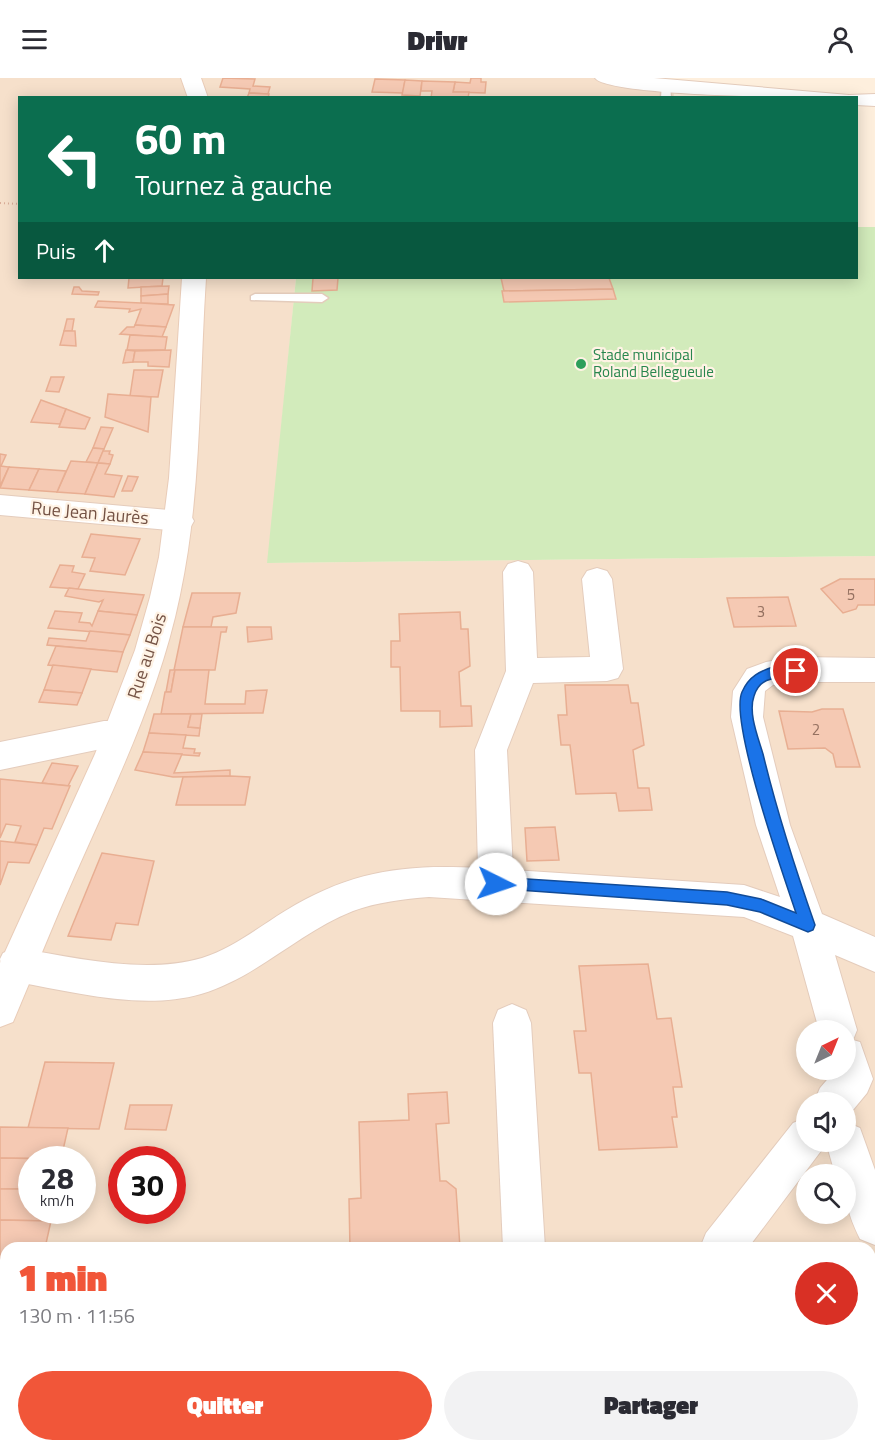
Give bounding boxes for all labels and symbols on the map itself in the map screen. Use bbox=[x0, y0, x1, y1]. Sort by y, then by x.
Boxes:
place label: Stade municipal Roland Bellegueule bbox=[593, 343, 714, 383]
marker: Stade municipal Roland Bellegueule bbox=[574, 357, 588, 371]
street label: Rue Jean Jaurès bbox=[30, 494, 150, 531]
house number: 5 bbox=[847, 583, 855, 606]
house number: 3 bbox=[757, 600, 765, 623]
street label: Rue au Bois bbox=[120, 609, 173, 702]
pin bbox=[770, 645, 821, 696]
house number: 2 bbox=[812, 718, 820, 741]
position arrow bbox=[464, 852, 528, 916]
north arrow bbox=[796, 1020, 856, 1080]
speed limit sign: 30 bbox=[108, 1146, 186, 1224]

